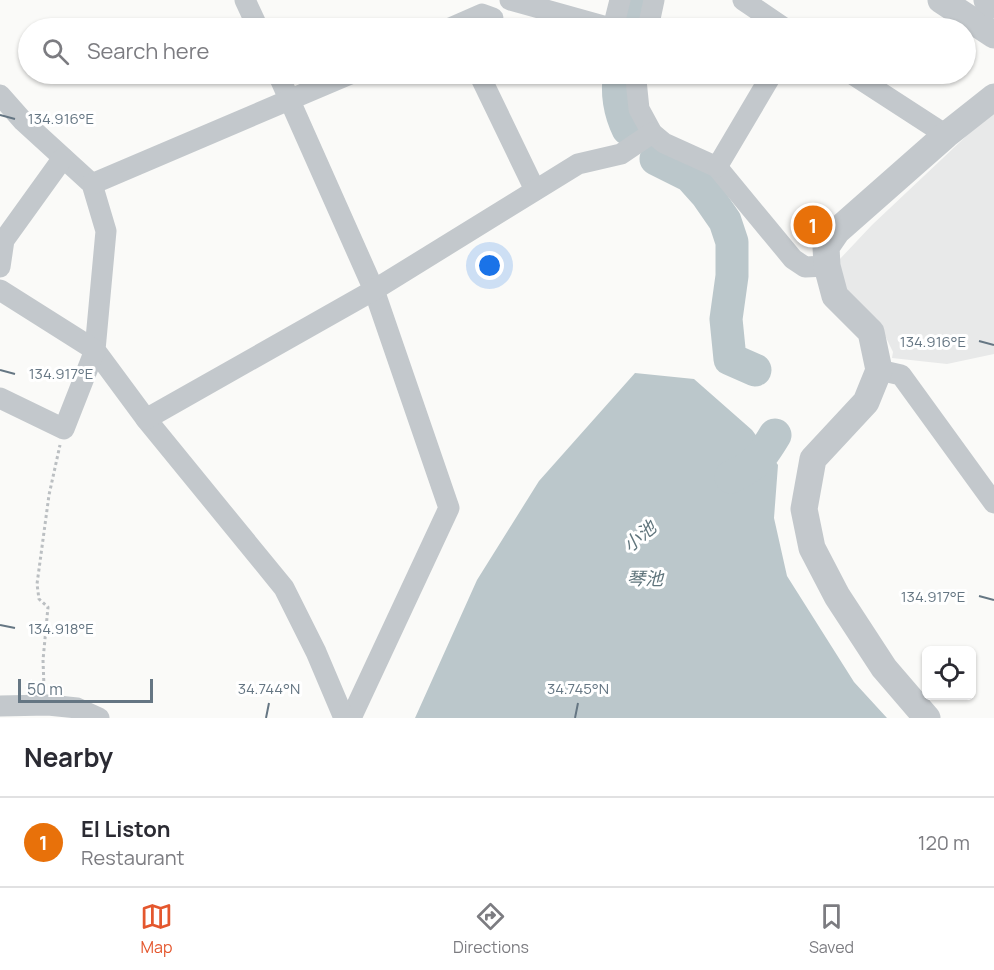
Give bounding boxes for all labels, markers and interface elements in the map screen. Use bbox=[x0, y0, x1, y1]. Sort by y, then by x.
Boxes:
search box bbox=[18, 18, 976, 84]
icon: search bbox=[39, 35, 72, 68]
text: Search here bbox=[87, 36, 209, 66]
text: 134.916°E bbox=[28, 108, 94, 129]
pin: 1 bbox=[794, 202, 832, 248]
your location bbox=[475, 251, 504, 280]
text: 134.916°E bbox=[900, 331, 966, 352]
text: 134.917°E bbox=[29, 363, 93, 384]
water label: 小池 bbox=[617, 514, 662, 557]
water label: 琴池 bbox=[627, 566, 665, 590]
text: 134.917°E bbox=[901, 586, 965, 607]
text: 134.918°E bbox=[28, 618, 94, 639]
map controls bbox=[922, 646, 976, 700]
button: locate bbox=[922, 646, 976, 700]
scale bar bbox=[18, 676, 153, 704]
text: 50 m bbox=[27, 678, 63, 700]
text: 34.744°N bbox=[238, 678, 300, 699]
text: 34.745°N bbox=[547, 678, 609, 699]
text: Nearby bbox=[24, 739, 113, 775]
text: El Liston bbox=[81, 814, 171, 844]
text: 1 bbox=[39, 829, 48, 856]
text: 120 m bbox=[918, 829, 970, 856]
text: Restaurant bbox=[81, 844, 185, 871]
tab: Map bbox=[140, 900, 173, 958]
tab: Directions bbox=[453, 900, 529, 958]
tab: Saved bbox=[809, 900, 854, 958]

